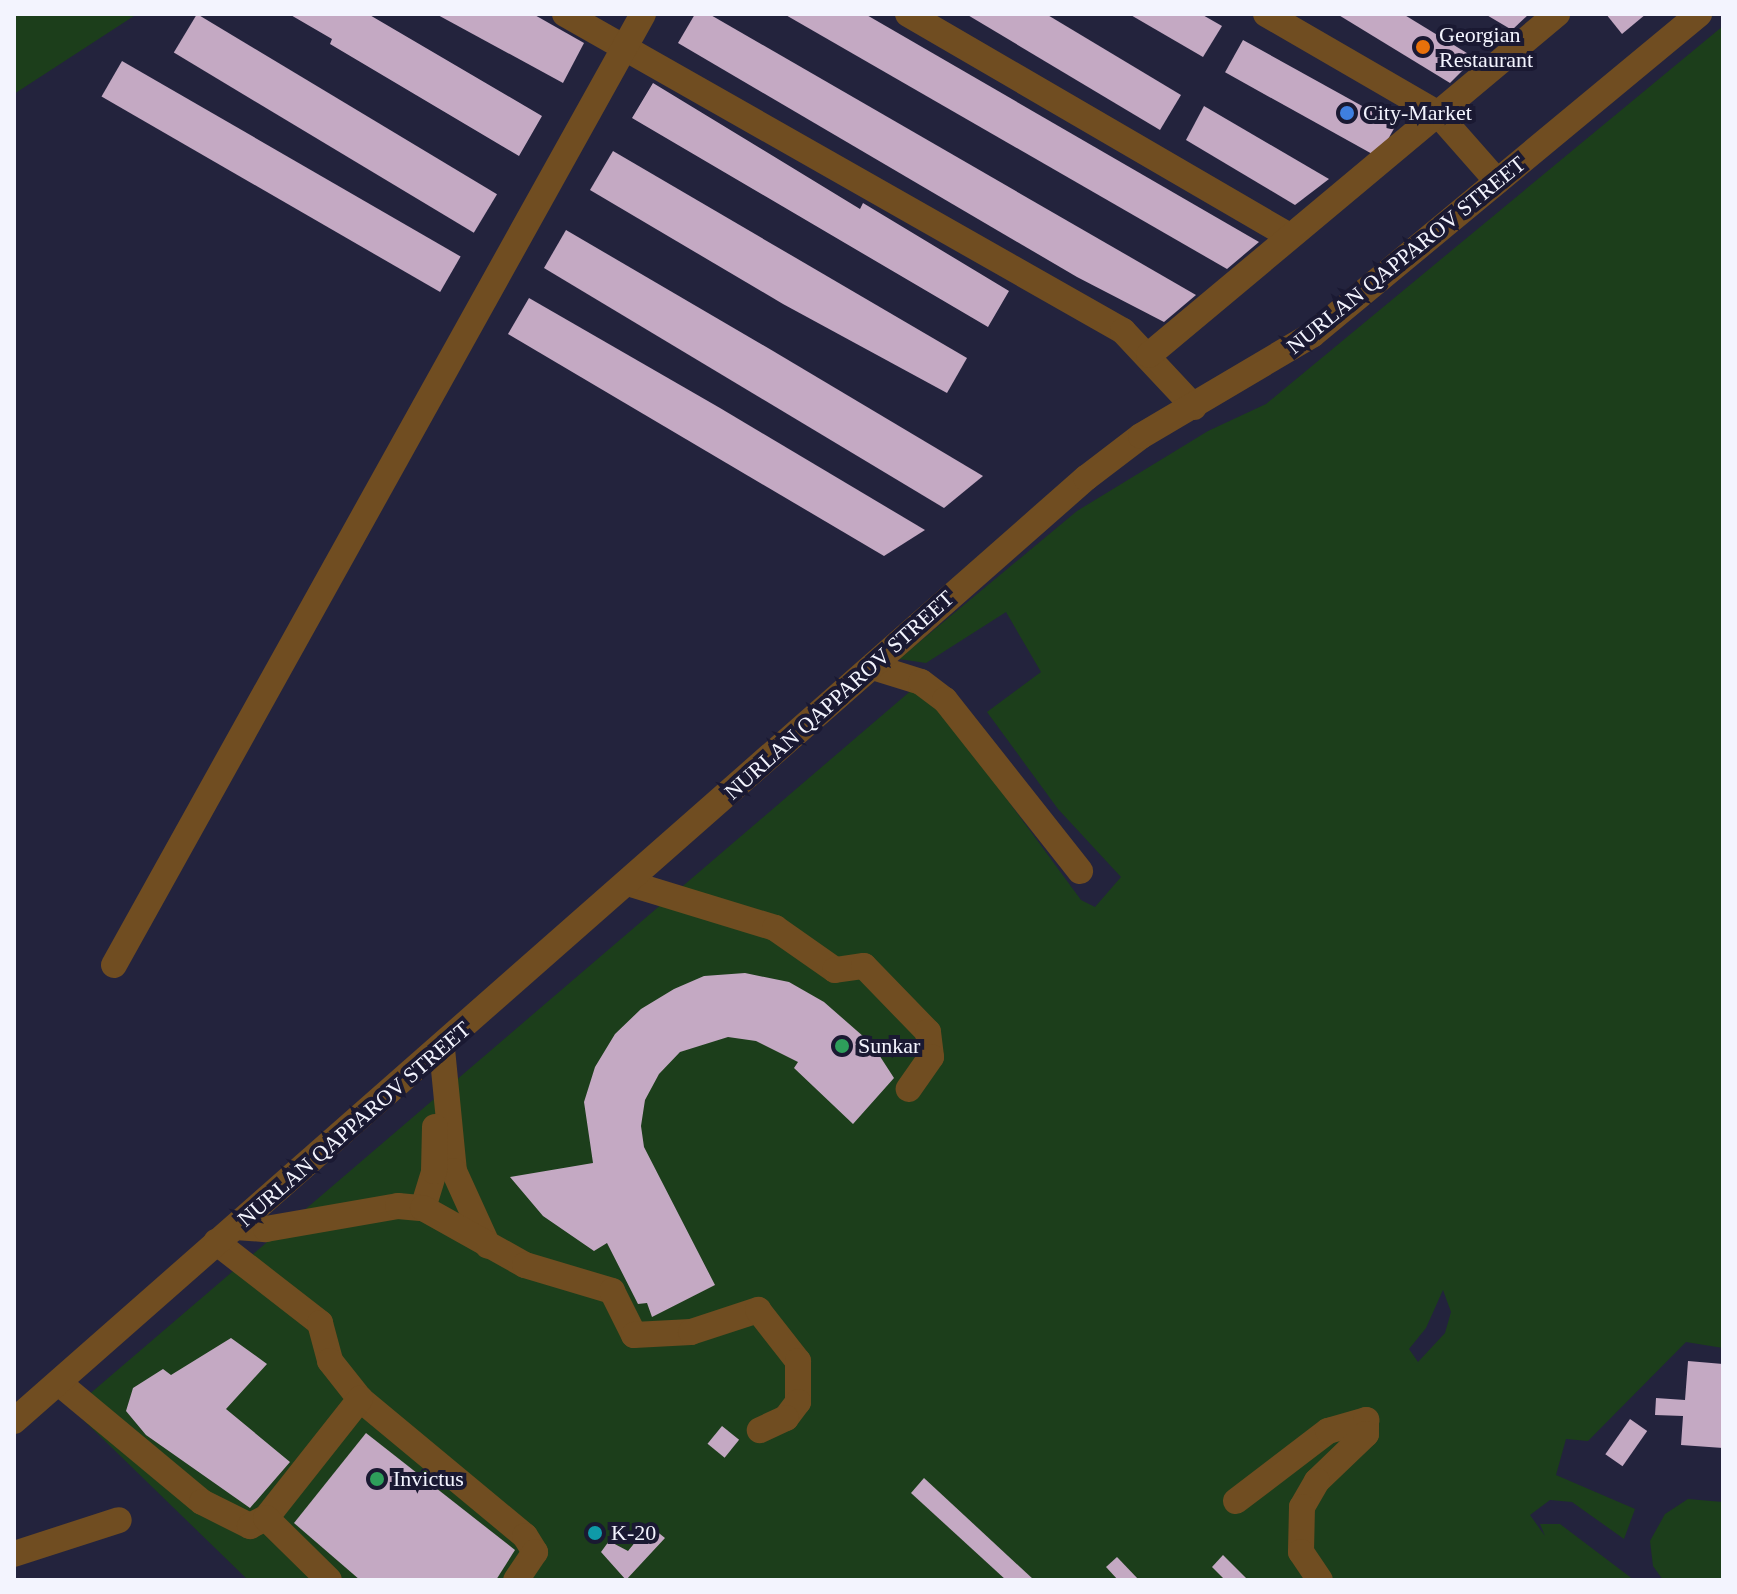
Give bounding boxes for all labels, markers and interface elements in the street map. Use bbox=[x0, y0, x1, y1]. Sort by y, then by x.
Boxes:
place label: Georgian Restaurant bbox=[1439, 21, 1533, 72]
marker: Georgian Restaurant bbox=[1414, 38, 1432, 56]
place label: City-Market bbox=[1363, 100, 1472, 126]
marker: City-Market bbox=[1338, 104, 1356, 122]
street label: NURLAN QAPPAROV STREET bbox=[1281, 150, 1531, 360]
street label: NURLAN QAPPAROV STREET bbox=[719, 585, 959, 805]
street label: NURLAN QAPPAROV STREET bbox=[232, 1016, 476, 1232]
place label: Sunkar bbox=[858, 1033, 920, 1059]
marker: Sunkar bbox=[833, 1037, 851, 1055]
place label: Invictus bbox=[393, 1466, 464, 1492]
marker: Invictus bbox=[368, 1470, 386, 1488]
place label: K-20 bbox=[611, 1520, 656, 1546]
marker: K-20 bbox=[586, 1524, 604, 1542]

